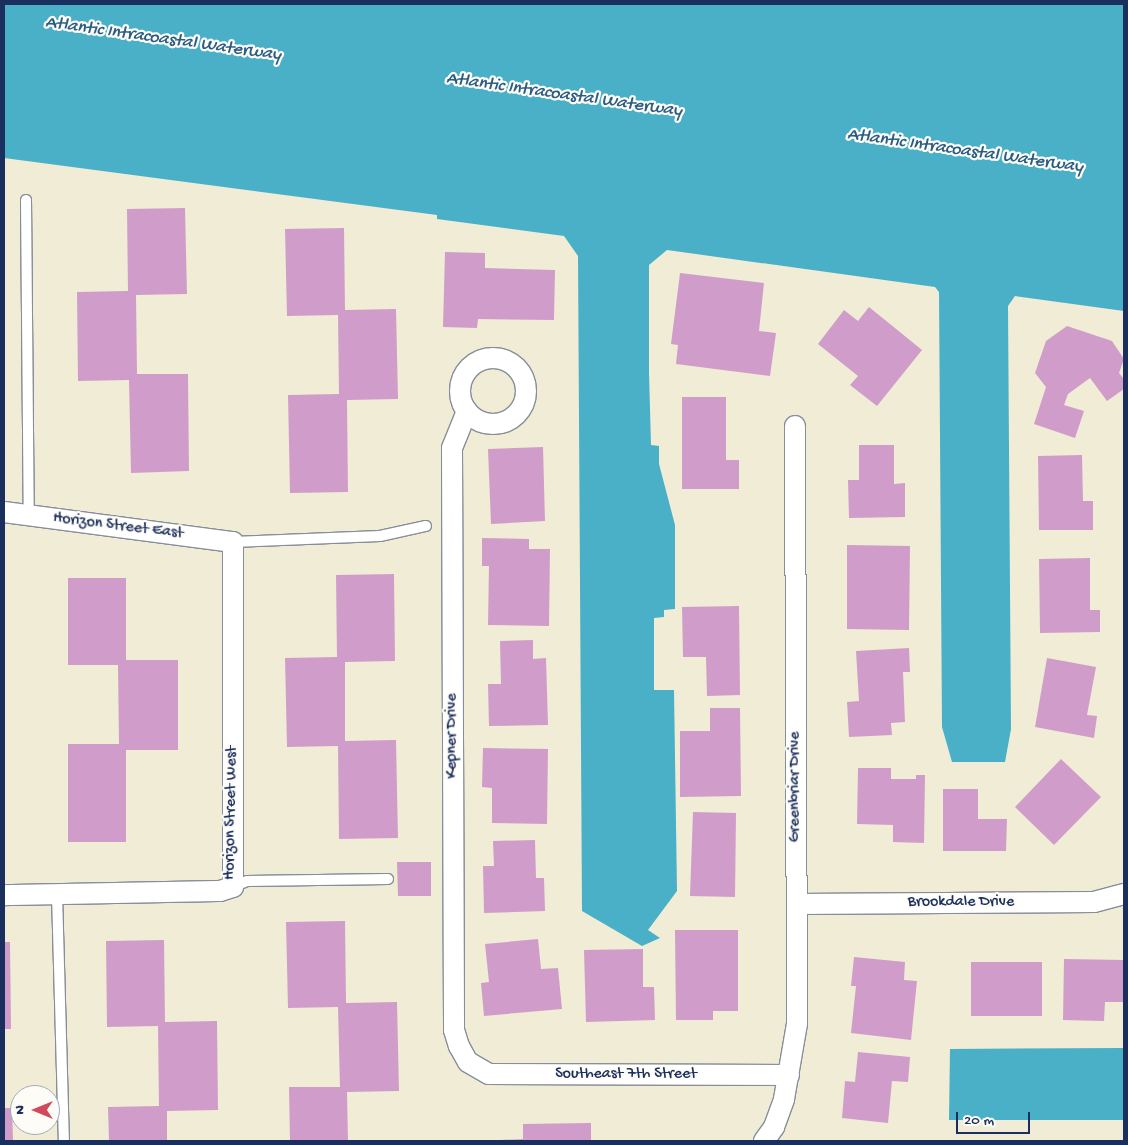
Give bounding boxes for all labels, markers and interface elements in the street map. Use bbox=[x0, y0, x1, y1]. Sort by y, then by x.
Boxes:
water label: Atlantic Intracoastal Waterway bbox=[44, 13, 282, 67]
water label: Atlantic Intracoastal Waterway bbox=[445, 69, 683, 123]
water label: Atlantic Intracoastal Waterway bbox=[846, 125, 1084, 179]
street label: Horizon Street East bbox=[52, 509, 184, 545]
street label: Kepner Drive bbox=[443, 693, 463, 779]
street label: Greenbriar Drive bbox=[786, 732, 806, 842]
street label: Horizon Street West bbox=[221, 746, 243, 880]
street label: Brookdale Drive bbox=[908, 893, 1014, 913]
street label: Southeast 7th Street bbox=[555, 1065, 697, 1085]
north arrow bbox=[10, 1085, 60, 1135]
scale bar bbox=[958, 1102, 1032, 1134]
text: N bbox=[12, 1105, 29, 1115]
text: 20 m bbox=[964, 1112, 994, 1130]

